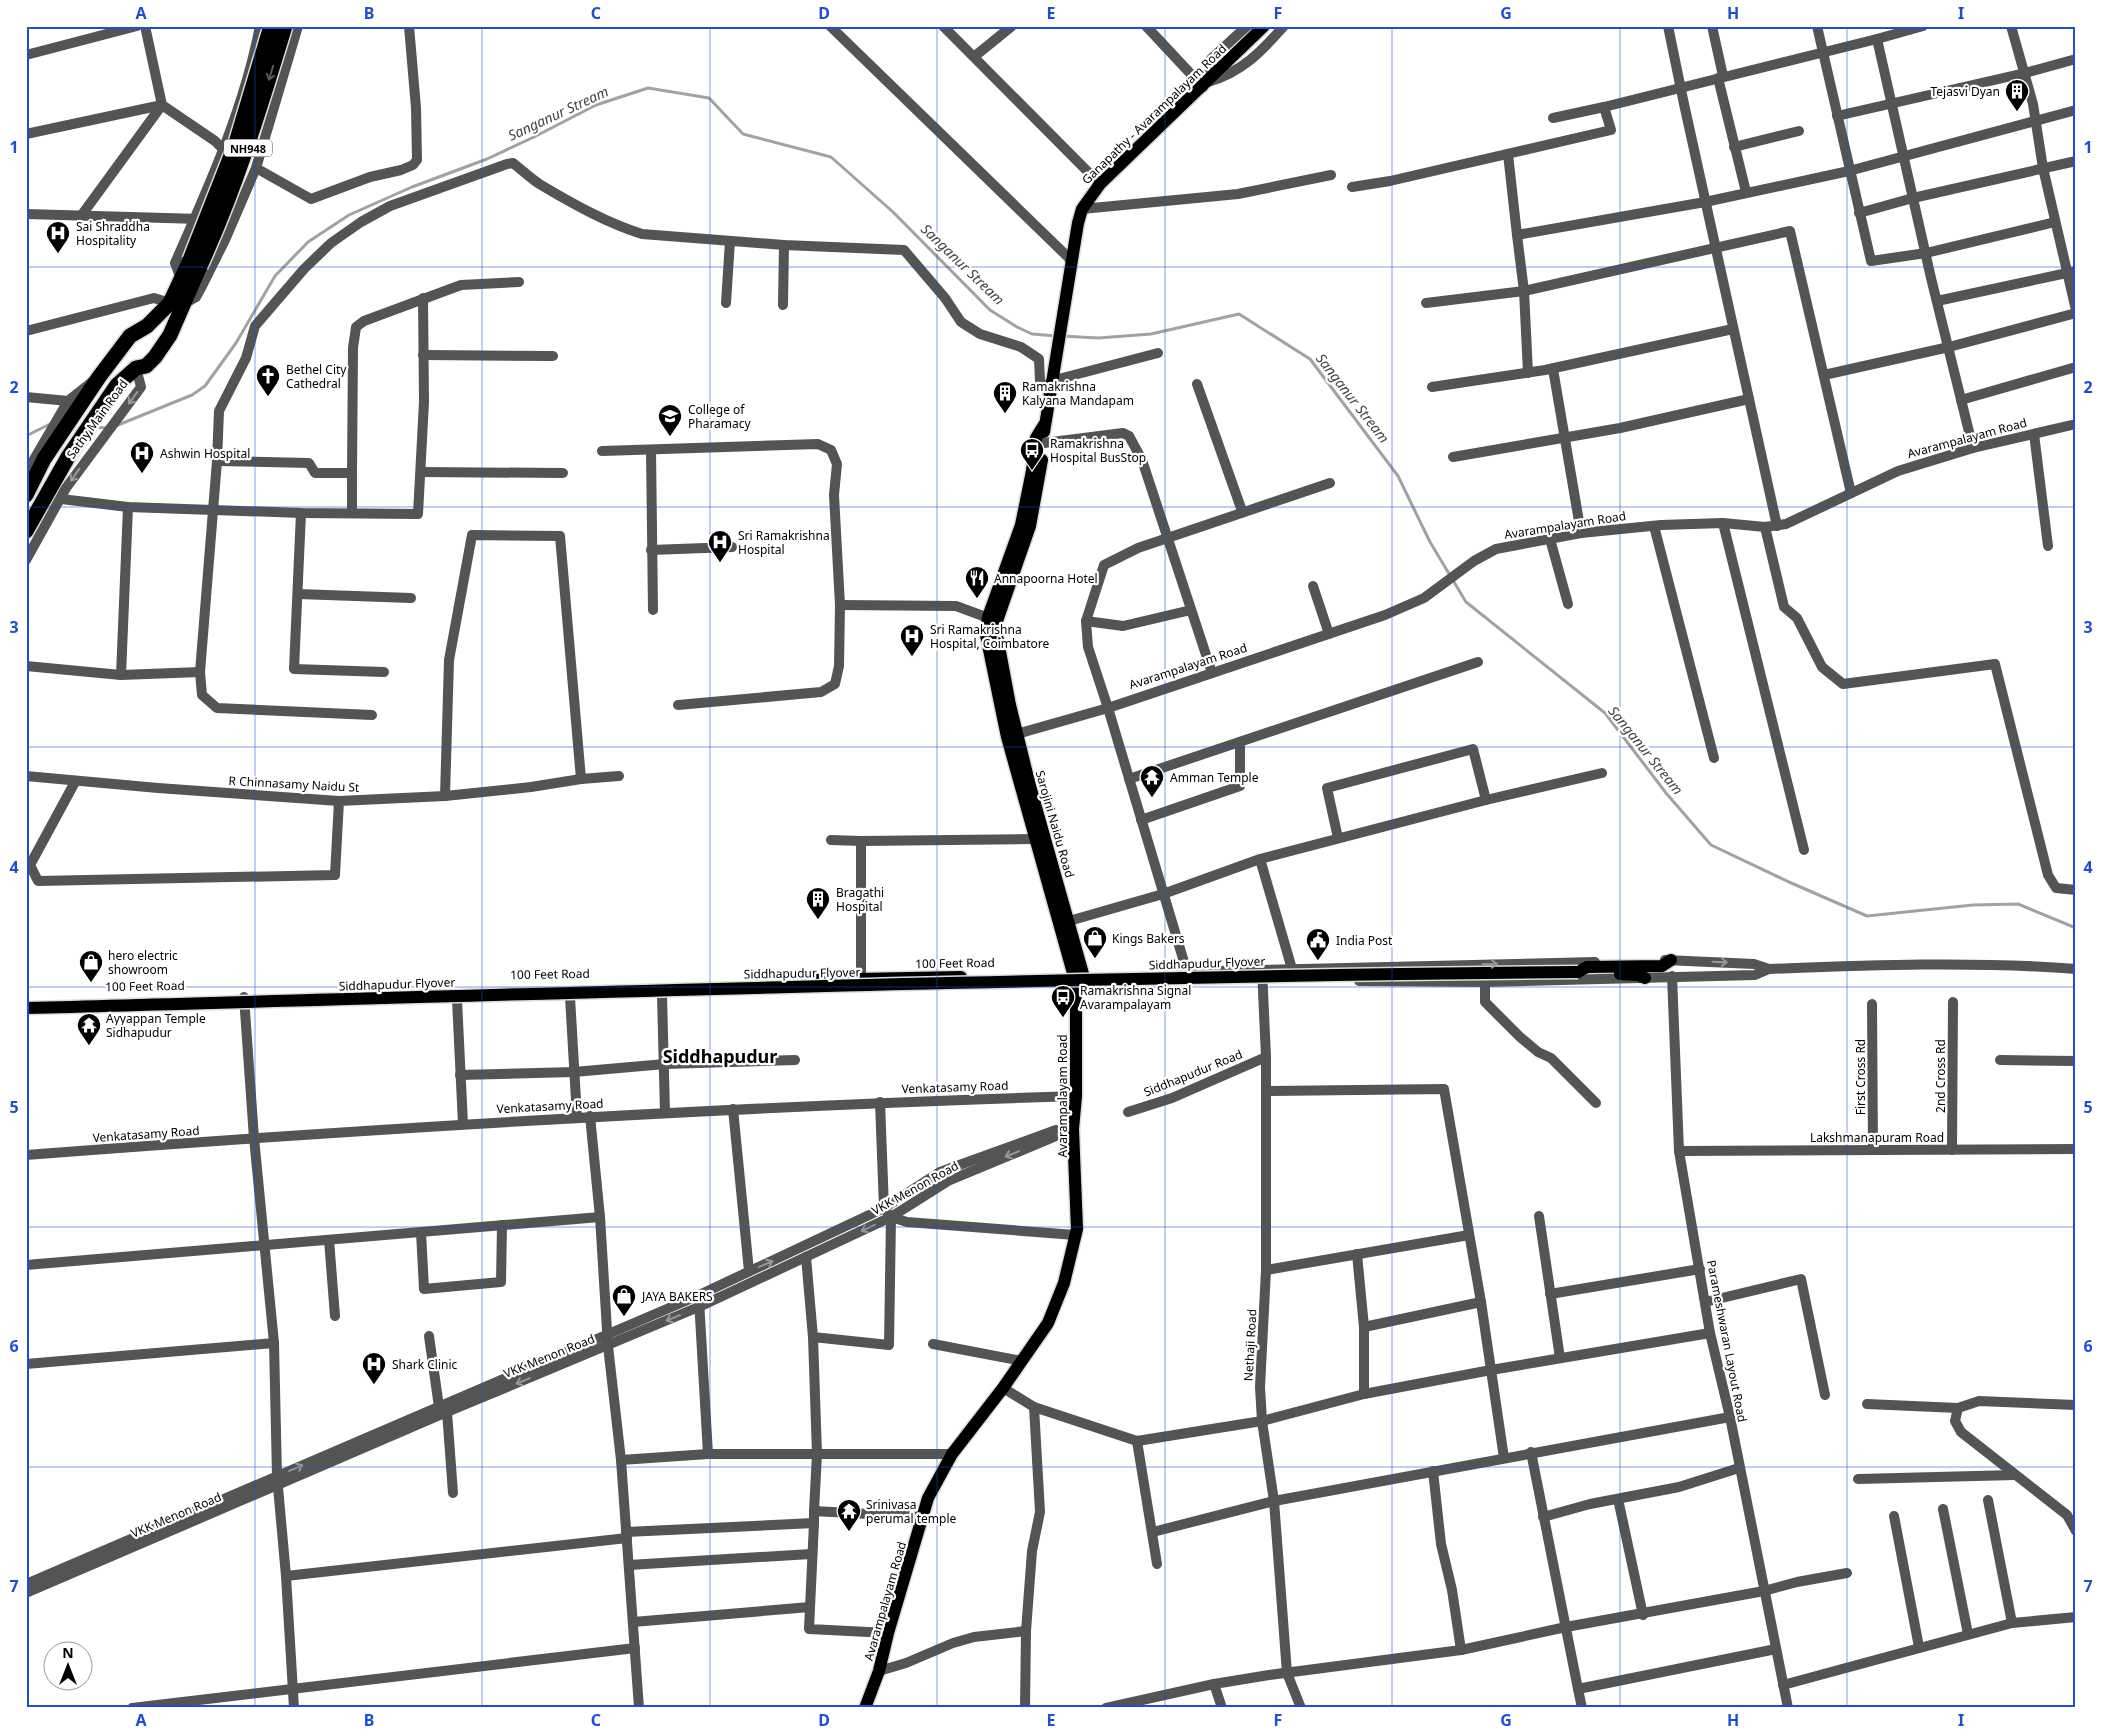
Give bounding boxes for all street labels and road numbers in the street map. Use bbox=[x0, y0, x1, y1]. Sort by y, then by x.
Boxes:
street label: Ganapathy - Avarampalayam Road bbox=[1078, 40, 1230, 188]
road number: NH948 bbox=[224, 140, 272, 156]
street label: Sathy Main Road bbox=[62, 376, 132, 462]
street label: Avarampalayam Road bbox=[1905, 414, 2029, 462]
street label: Avarampalayam Road bbox=[1503, 507, 1627, 543]
street label: Avarampalayam Road bbox=[1127, 639, 1249, 693]
street label: Sarojini Naidu Road bbox=[1032, 768, 1078, 880]
street label: R Chinnasamy Naidu St bbox=[228, 772, 360, 796]
street label: Siddhapudur Flyover bbox=[1148, 952, 1266, 974]
street label: 100 Feet Road bbox=[915, 954, 995, 972]
street label: Siddhapudur Flyover bbox=[744, 963, 860, 983]
street label: 100 Feet Road bbox=[510, 965, 590, 983]
street label: Siddhapudur Flyover bbox=[338, 973, 456, 995]
street label: 100 Feet Road bbox=[105, 977, 185, 995]
street label: Avarampalayam Road bbox=[1054, 1034, 1071, 1158]
street label: First Cross Rd bbox=[1852, 1039, 1869, 1115]
street label: 2nd Cross Rd bbox=[1932, 1039, 1949, 1113]
street label: Siddhapudur Road bbox=[1141, 1045, 1245, 1101]
street label: Venkatasamy Road bbox=[901, 1077, 1009, 1097]
street label: Venkatasamy Road bbox=[496, 1095, 604, 1117]
street label: Venkatasamy Road bbox=[92, 1122, 200, 1146]
street label: Lakshmanapuram Road bbox=[1810, 1129, 1944, 1146]
street label: VKK Menon Road bbox=[869, 1157, 961, 1219]
street label: Parameshwaran Layout Road bbox=[1703, 1258, 1751, 1424]
street label: Nethaji Road bbox=[1240, 1308, 1260, 1382]
street label: VKK Menon Road bbox=[501, 1330, 597, 1382]
street label: VKK Menon Road bbox=[128, 1488, 224, 1542]
street label: Avarampalayam Road bbox=[860, 1539, 910, 1663]

